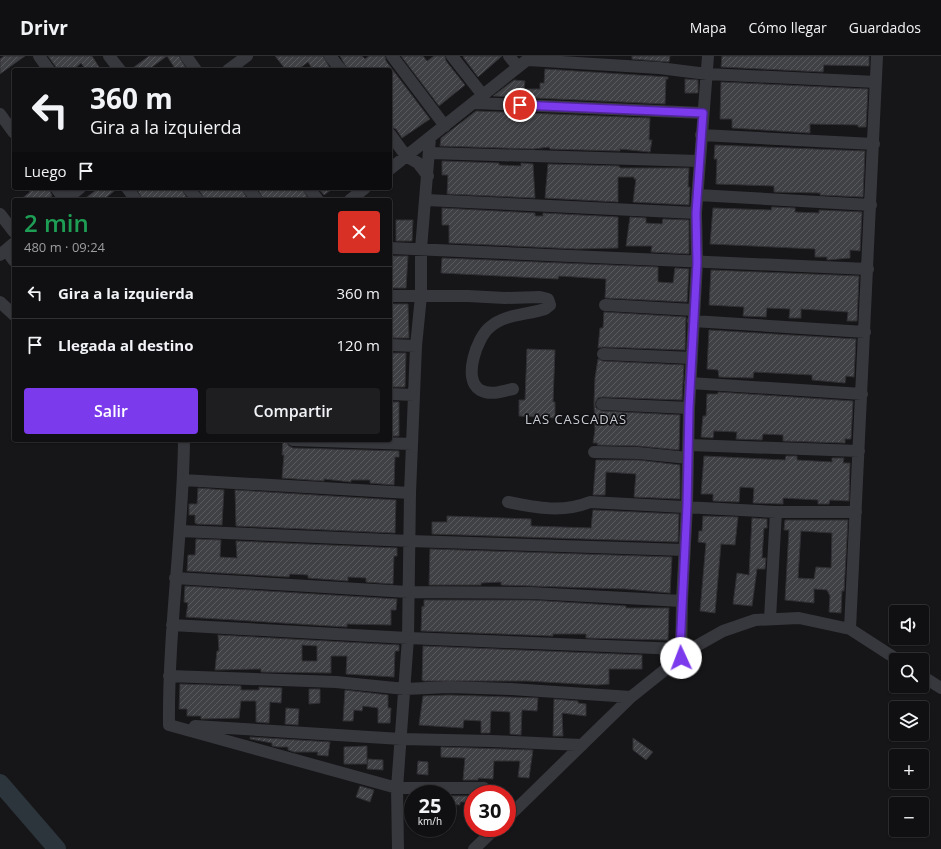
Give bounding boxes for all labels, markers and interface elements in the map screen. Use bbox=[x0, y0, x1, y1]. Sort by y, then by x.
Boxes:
text: Drivr bbox=[20, 15, 68, 41]
text: Mapa bbox=[690, 18, 726, 37]
text: Cómo llegar bbox=[748, 18, 827, 37]
text: Guardados bbox=[849, 18, 921, 37]
text: 360 m bbox=[90, 79, 173, 117]
icon: left bbox=[24, 84, 76, 136]
pin bbox=[503, 88, 537, 122]
icon: arrive bbox=[509, 94, 531, 116]
text: Gira a la izquierda bbox=[90, 115, 242, 139]
icon: arrive bbox=[75, 160, 97, 182]
text: Luego bbox=[24, 161, 67, 181]
text: 2 min bbox=[24, 206, 89, 239]
button: close bbox=[338, 211, 380, 253]
text: 480 m · 09:24 bbox=[24, 238, 105, 256]
icon: left bbox=[24, 282, 46, 304]
text: Gira a la izquierda bbox=[58, 283, 194, 303]
text: 360 m bbox=[336, 283, 380, 303]
icon: arrive bbox=[24, 334, 46, 356]
text: Llegada al destino bbox=[58, 335, 193, 355]
text: 120 m bbox=[336, 335, 380, 355]
button: Salir bbox=[24, 388, 198, 434]
button: Compartir bbox=[206, 388, 380, 434]
district label: LAS CASCADAS bbox=[525, 410, 627, 428]
map controls bbox=[889, 605, 929, 837]
button: sound bbox=[889, 605, 929, 645]
position arrow bbox=[660, 637, 702, 679]
button: search bbox=[889, 653, 929, 693]
button: layers bbox=[889, 701, 929, 741]
button: + bbox=[889, 749, 929, 789]
speed limit sign: 30 bbox=[464, 785, 516, 837]
text: 25 bbox=[419, 792, 441, 819]
button: − bbox=[889, 797, 929, 837]
text: km/h bbox=[418, 814, 442, 828]

